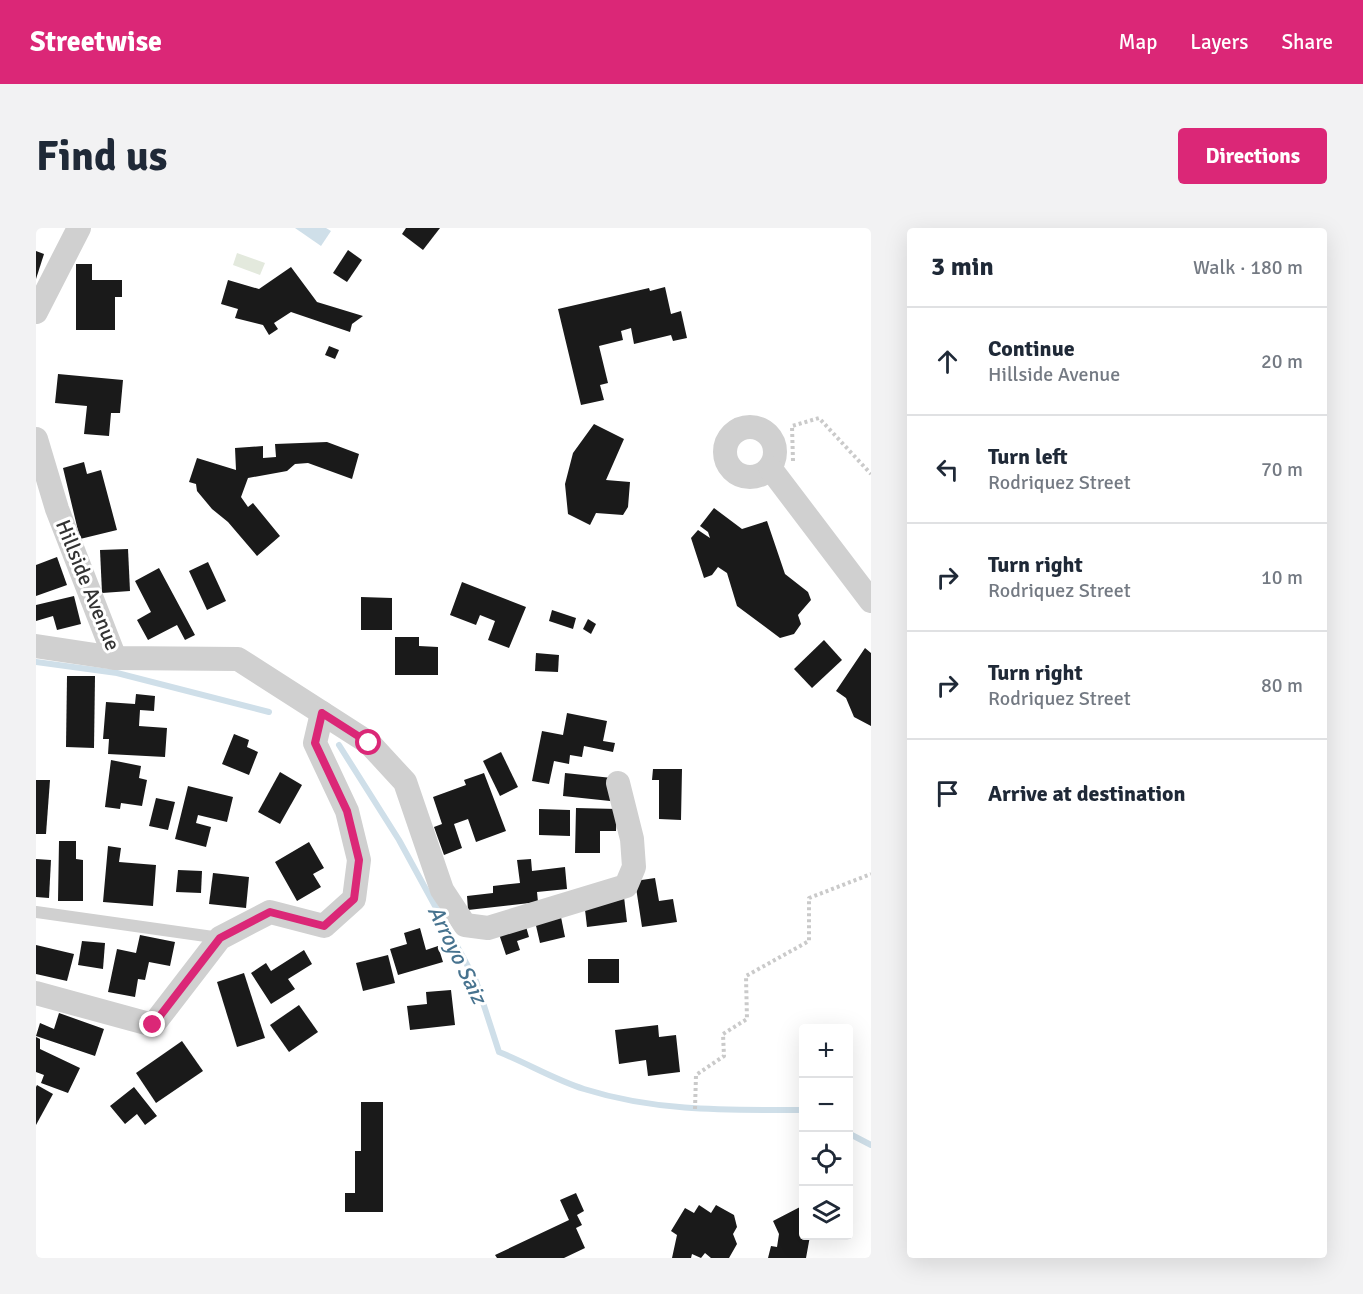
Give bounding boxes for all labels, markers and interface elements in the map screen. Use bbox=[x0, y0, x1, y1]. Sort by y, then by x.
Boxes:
text: Streetwise bbox=[30, 25, 162, 59]
text: Map bbox=[1119, 29, 1157, 55]
text: Layers bbox=[1190, 29, 1248, 55]
text: Share bbox=[1281, 29, 1333, 55]
button: Directions bbox=[1178, 128, 1327, 184]
text: Find us bbox=[36, 131, 167, 182]
text: 3 min bbox=[931, 251, 994, 283]
text: Walk · 180 m bbox=[1193, 255, 1303, 280]
text: Continue bbox=[988, 335, 1075, 362]
icon: ahead bbox=[931, 345, 964, 378]
text: 20 m bbox=[1261, 349, 1303, 374]
text: Hillside Avenue bbox=[988, 362, 1120, 387]
text: Turn left bbox=[988, 443, 1068, 470]
icon: left bbox=[931, 453, 964, 486]
text: 70 m bbox=[1261, 457, 1303, 482]
text: Rodriquez Street bbox=[988, 470, 1131, 495]
street label: Hillside Avenue bbox=[50, 516, 126, 654]
text: Turn right bbox=[988, 551, 1083, 578]
icon: right bbox=[931, 561, 964, 594]
text: 10 m bbox=[1261, 565, 1303, 590]
text: Rodriquez Street bbox=[988, 578, 1131, 603]
text: Turn right bbox=[988, 659, 1083, 686]
icon: right bbox=[931, 669, 964, 702]
text: 80 m bbox=[1261, 673, 1303, 698]
text: Rodriquez Street bbox=[988, 686, 1131, 711]
route start bbox=[355, 729, 381, 755]
icon: arrive bbox=[931, 777, 964, 810]
text: Arrive at destination bbox=[988, 780, 1185, 807]
water label: Arroyo Saiz bbox=[422, 901, 494, 1010]
route end bbox=[139, 1011, 165, 1037]
map controls bbox=[799, 1024, 853, 1240]
button: + bbox=[799, 1024, 853, 1078]
button: − bbox=[799, 1078, 853, 1132]
button: locate bbox=[799, 1132, 853, 1186]
button: layers bbox=[799, 1186, 853, 1240]

